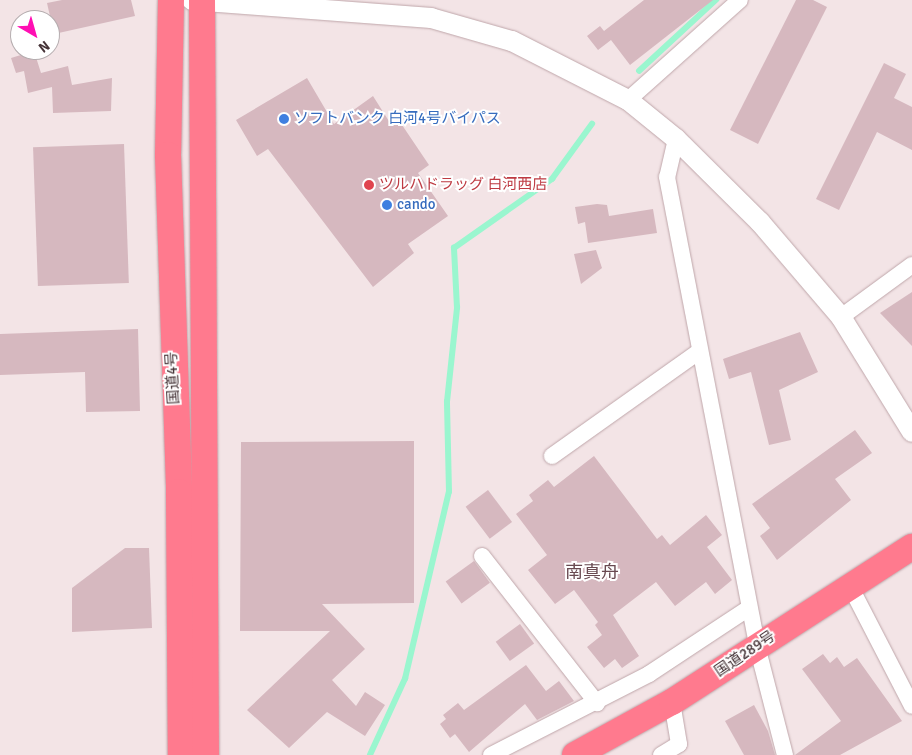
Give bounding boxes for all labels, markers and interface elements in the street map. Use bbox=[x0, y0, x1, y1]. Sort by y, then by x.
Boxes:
north arrow bbox=[10, 10, 60, 60]
text: N bbox=[35, 37, 53, 56]
place label: ソフトバンク 白河4号バイパス bbox=[294, 110, 500, 128]
marker: ソフトバンク 白河4号バイパス bbox=[278, 113, 290, 125]
place label: ツルハドラッグ 白河西店 bbox=[379, 176, 547, 194]
marker: ツルハドラッグ 白河西店 bbox=[363, 179, 375, 191]
place label: cando bbox=[397, 196, 436, 214]
marker: cando bbox=[381, 199, 393, 211]
street label: 国道4号 bbox=[163, 351, 183, 405]
district label: 南真舟 bbox=[565, 561, 619, 583]
street label: 国道289号 bbox=[711, 627, 779, 681]

